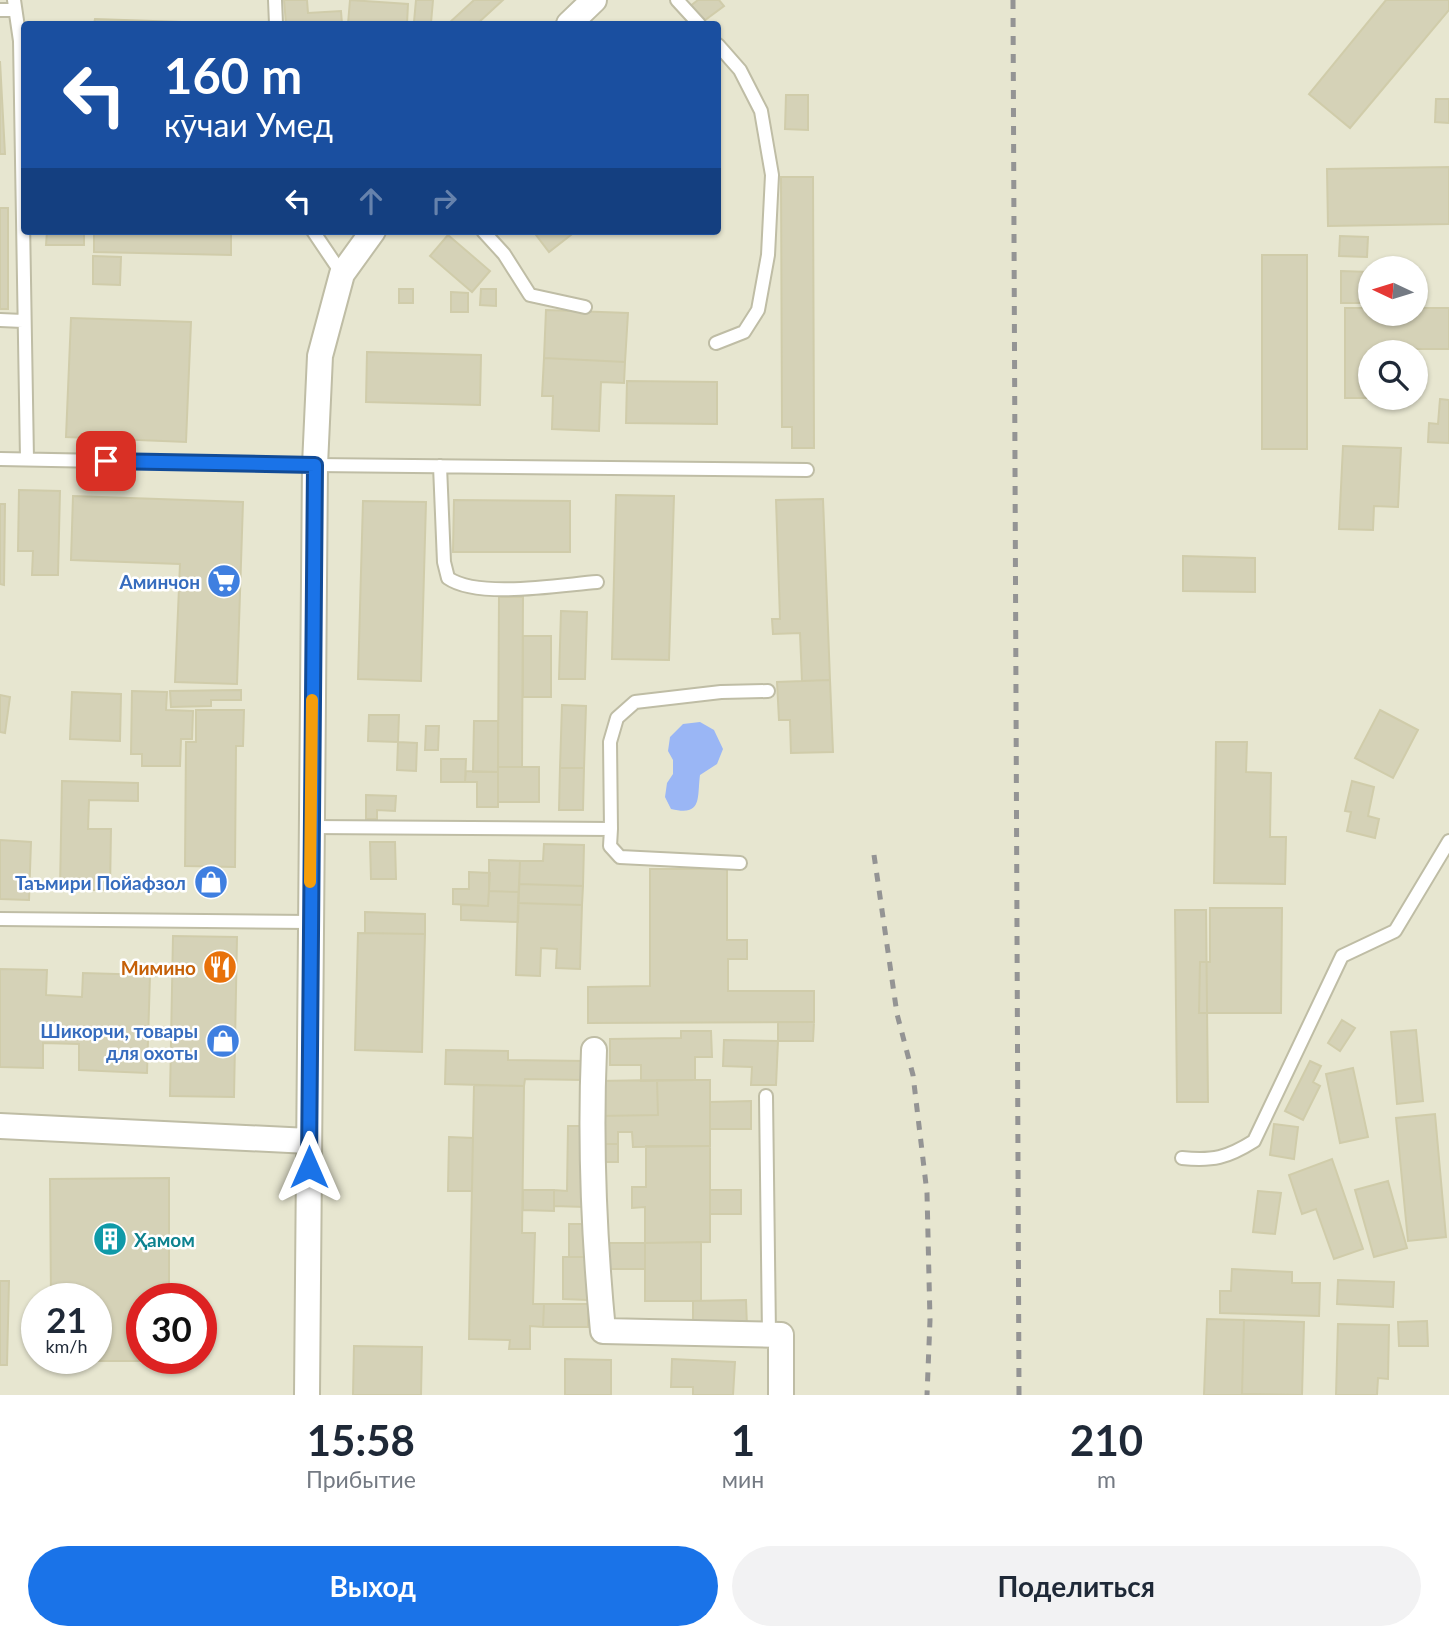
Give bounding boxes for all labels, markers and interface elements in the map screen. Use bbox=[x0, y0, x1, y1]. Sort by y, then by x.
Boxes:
text: 160 m bbox=[164, 46, 302, 104]
icon: left bbox=[49, 49, 140, 140]
text: кӯчаи Умед bbox=[164, 105, 333, 144]
icon: left bbox=[279, 182, 317, 220]
icon: ahead bbox=[352, 182, 390, 220]
icon: right bbox=[425, 182, 463, 220]
north arrow bbox=[1358, 256, 1428, 326]
map controls bbox=[1358, 256, 1428, 410]
button: search bbox=[1358, 340, 1428, 410]
pin bbox=[76, 431, 136, 491]
icon: arrive bbox=[87, 442, 125, 480]
supermarket icon: Аминчон bbox=[205, 562, 243, 600]
place label: Аминчон bbox=[119, 570, 200, 593]
shop icon: Таъмири Пойафзол bbox=[192, 863, 230, 901]
place label: Таъмири Пойафзол bbox=[15, 871, 186, 894]
restaurant icon: Мимино bbox=[201, 948, 239, 986]
place label: Мимино bbox=[121, 956, 196, 979]
place label: Шикорчи, товары для охоты bbox=[40, 1019, 198, 1064]
shop icon: Шикорчи, товары для охоты bbox=[204, 1022, 242, 1060]
position arrow bbox=[272, 1130, 346, 1204]
building icon: Ҳамом bbox=[91, 1220, 129, 1258]
place label: Ҳамом bbox=[134, 1228, 195, 1251]
speed limit sign: 30 bbox=[126, 1283, 217, 1374]
text: 21 bbox=[46, 1298, 87, 1340]
text: km/h bbox=[45, 1335, 88, 1357]
text: 15:58 bbox=[307, 1415, 415, 1465]
text: 1 bbox=[731, 1415, 755, 1465]
text: 210 bbox=[1070, 1415, 1143, 1465]
text: Прибытие bbox=[306, 1465, 416, 1493]
text: мин bbox=[722, 1465, 764, 1493]
text: m bbox=[1097, 1465, 1116, 1493]
button: Выход bbox=[28, 1546, 718, 1626]
button: Поделиться bbox=[732, 1546, 1421, 1626]

